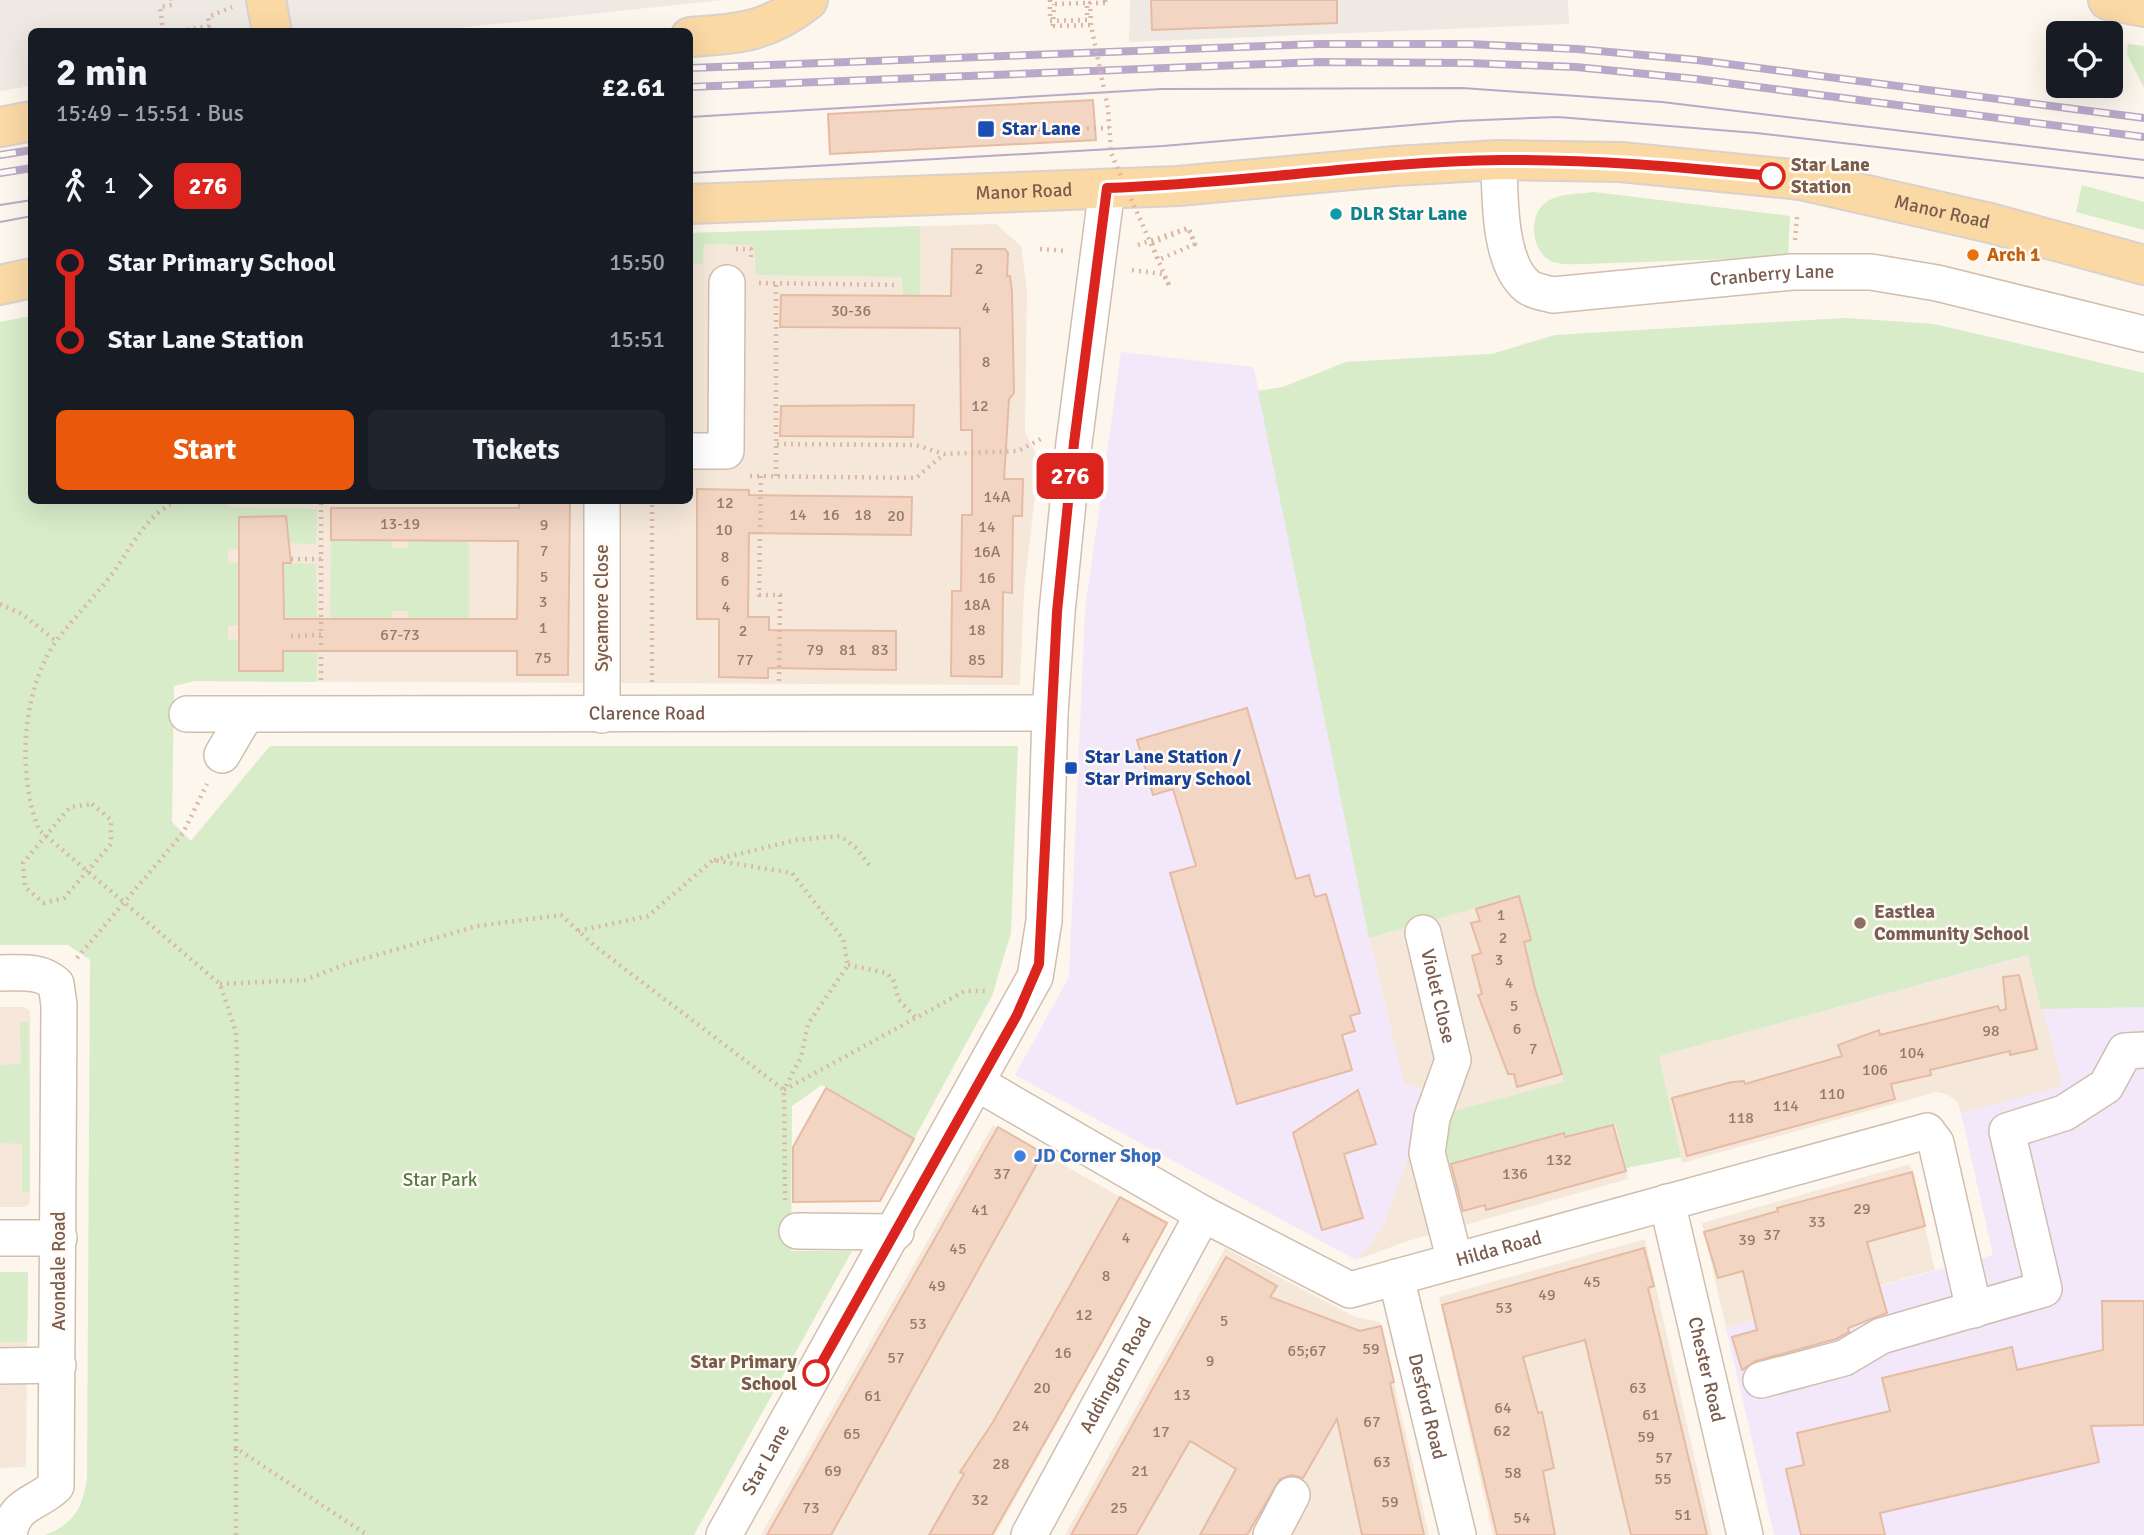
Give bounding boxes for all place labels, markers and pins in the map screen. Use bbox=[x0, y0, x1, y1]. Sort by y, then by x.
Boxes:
place label: Star Lane bbox=[1002, 117, 1081, 141]
marker: Star Lane bbox=[976, 119, 996, 139]
place label: Star Lane Station bbox=[1791, 153, 1870, 199]
marker: Star Lane Station bbox=[1759, 163, 1785, 189]
place label: DLR Star Lane bbox=[1350, 202, 1467, 226]
marker: DLR Star Lane bbox=[1328, 206, 1344, 222]
place label: Arch 1 bbox=[1987, 243, 2040, 267]
marker: Arch 1 bbox=[1965, 247, 1981, 263]
place label: Star Lane Station / Star Primary School bbox=[1085, 745, 1251, 791]
marker: Star Lane Station / Star Primary School bbox=[1063, 760, 1079, 776]
place label: Eastlea Community School bbox=[1874, 900, 2029, 946]
marker: Eastlea Community School bbox=[1852, 915, 1868, 931]
place label: JD Corner Shop bbox=[1034, 1144, 1161, 1168]
marker: JD Corner Shop bbox=[1012, 1148, 1028, 1164]
place label: Star Primary School bbox=[691, 1350, 798, 1396]
marker: Star Primary School bbox=[803, 1360, 829, 1386]

